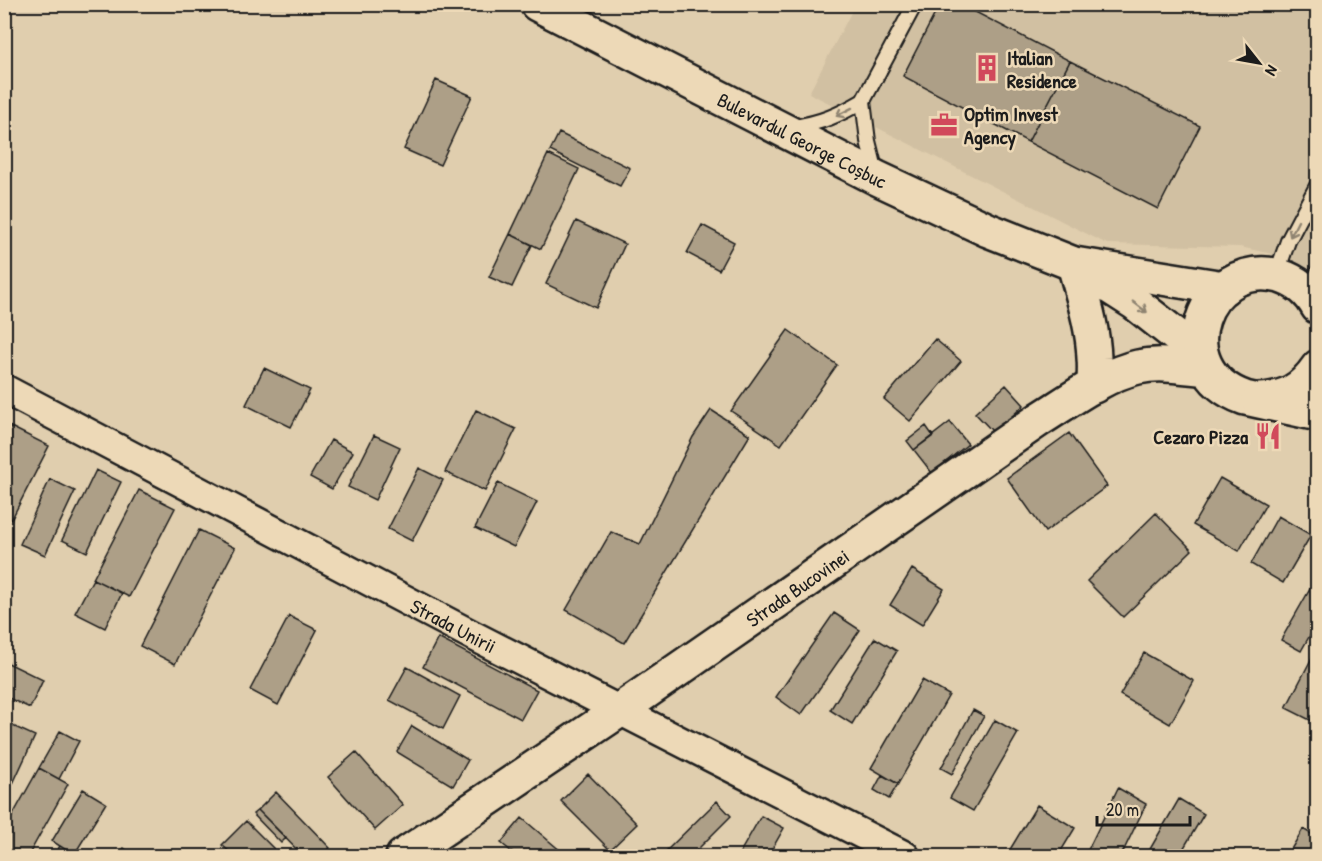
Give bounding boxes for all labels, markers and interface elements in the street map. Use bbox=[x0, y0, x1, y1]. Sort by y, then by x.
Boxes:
north arrow bbox=[1229, 33, 1289, 93]
place label: Italian Residence bbox=[1007, 44, 1077, 94]
building icon: Italian Residence bbox=[972, 53, 1002, 83]
text: N bbox=[1260, 61, 1283, 80]
street label: Bulevardul George Coșbuc bbox=[713, 85, 891, 194]
place label: Optim Invest Agency bbox=[964, 100, 1059, 151]
one-way arrow bbox=[835, 106, 853, 118]
office icon: Optim Invest Agency bbox=[929, 110, 959, 140]
one-way arrow bbox=[1288, 220, 1300, 237]
one-way arrow bbox=[1132, 301, 1148, 313]
restaurant icon: Cezaro Pizza bbox=[1253, 421, 1283, 451]
place label: Cezaro Pizza bbox=[1153, 423, 1248, 450]
street label: Strada Bucovinei bbox=[740, 542, 854, 633]
street label: Strada Unirii bbox=[406, 592, 501, 659]
scale bar bbox=[1097, 789, 1190, 827]
text: 20 m bbox=[1106, 797, 1139, 822]

